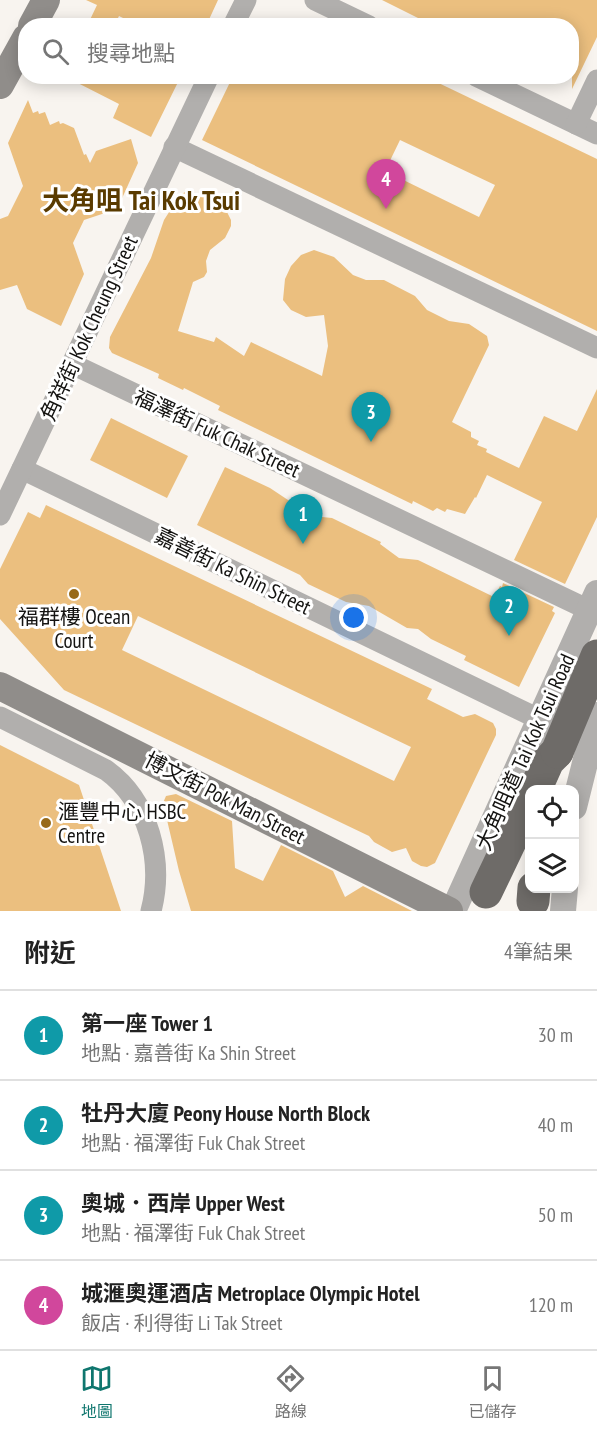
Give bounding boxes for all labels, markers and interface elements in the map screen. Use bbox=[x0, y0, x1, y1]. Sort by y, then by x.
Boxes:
search box bbox=[18, 18, 579, 84]
icon: search bbox=[39, 35, 72, 68]
text: 搜尋地點 bbox=[87, 39, 175, 67]
pin: 4 bbox=[366, 160, 406, 209]
district label: 大角咀 Tai Kok Tsui bbox=[42, 183, 240, 217]
street label: 角祥街 Kok Cheung Street bbox=[34, 231, 144, 425]
street label: 福澤街 Fuk Chak Street bbox=[130, 383, 305, 483]
pin: 3 bbox=[352, 392, 391, 442]
pin: 1 bbox=[284, 494, 322, 544]
street label: 嘉善街 Ka Shin Street bbox=[151, 522, 316, 621]
pin: 2 bbox=[490, 586, 528, 636]
marker: 福群樓 Ocean Court bbox=[67, 587, 81, 601]
place label: 福群樓 Ocean Court bbox=[18, 603, 130, 654]
your location bbox=[339, 603, 368, 632]
street label: 大角咀道 Tai Kok Tsui Road bbox=[469, 650, 581, 854]
street label: 博文街 Pok Man Street bbox=[140, 746, 310, 850]
map controls bbox=[525, 785, 579, 893]
button: locate bbox=[525, 785, 579, 839]
place label: 滙豐中心 HSBC Centre bbox=[58, 798, 187, 849]
marker: 滙豐中心 HSBC Centre bbox=[39, 816, 53, 830]
button: layers bbox=[525, 839, 579, 893]
text: 附近 bbox=[24, 936, 76, 969]
text: 4筆結果 bbox=[504, 939, 573, 965]
text: 第一座 Tower 1 bbox=[81, 1009, 213, 1037]
text: 1 bbox=[39, 1022, 48, 1048]
text: 30 m bbox=[538, 1022, 573, 1048]
text: 地點 · 嘉善街 Ka Shin Street bbox=[81, 1040, 296, 1066]
text: 牡丹大廈 Peony House North Block bbox=[81, 1099, 370, 1127]
text: 2 bbox=[39, 1112, 48, 1138]
text: 40 m bbox=[538, 1112, 573, 1138]
text: 地點 · 福澤街 Fuk Chak Street bbox=[81, 1130, 305, 1156]
text: 奧城．西岸 Upper West bbox=[81, 1189, 285, 1217]
text: 3 bbox=[39, 1202, 48, 1228]
text: 50 m bbox=[538, 1202, 573, 1228]
text: 地點 · 福澤街 Fuk Chak Street bbox=[81, 1220, 305, 1246]
text: 城滙奧運酒店 Metroplace Olympic Hotel bbox=[81, 1279, 420, 1307]
text: 4 bbox=[39, 1292, 48, 1318]
text: 120 m bbox=[529, 1292, 573, 1318]
text: 飯店 · 利得街 Li Tak Street bbox=[81, 1310, 283, 1336]
tab: 地圖 bbox=[80, 1362, 113, 1422]
tab: 路線 bbox=[274, 1362, 307, 1422]
tab: 已儲存 bbox=[468, 1362, 516, 1422]

